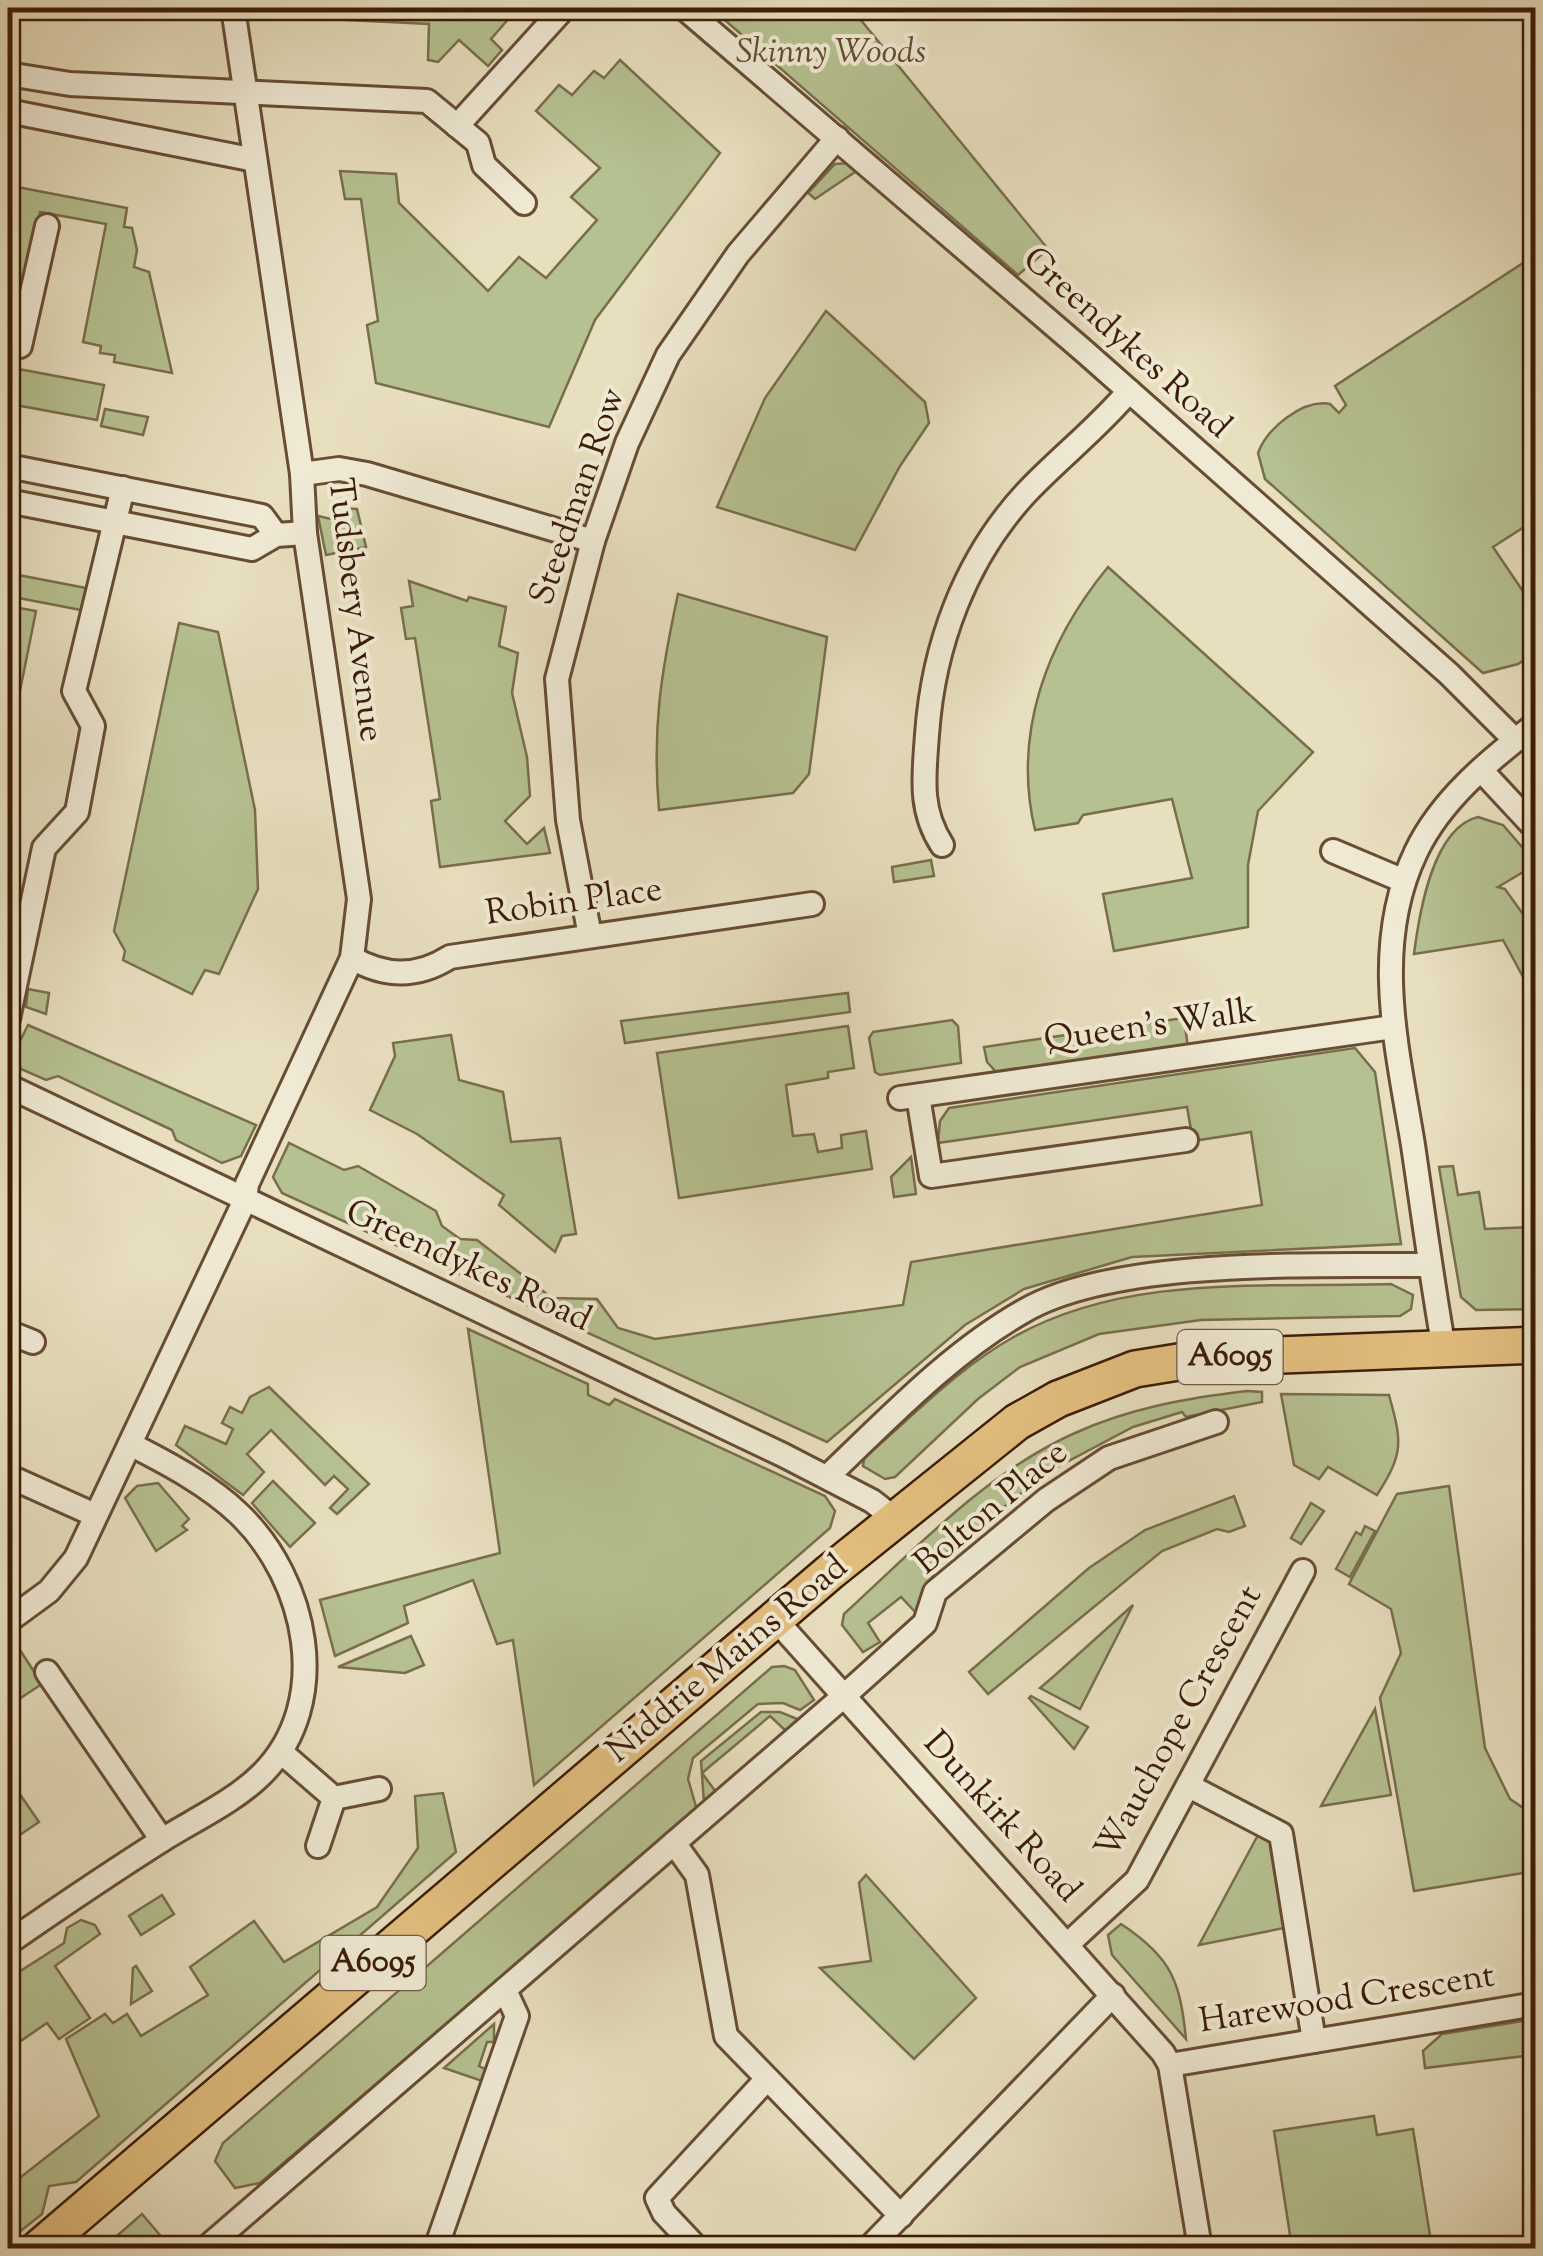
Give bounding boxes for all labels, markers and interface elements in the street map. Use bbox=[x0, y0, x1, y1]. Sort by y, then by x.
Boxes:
park label: Skinny Woods bbox=[736, 28, 926, 79]
street label: Greendykes Road bbox=[1010, 236, 1242, 452]
street label: Steedman Row bbox=[518, 381, 640, 613]
street label: Tudsbery Avenue bbox=[313, 475, 395, 745]
street label: Robin Place bbox=[483, 865, 665, 941]
street label: Queen's Walk bbox=[1041, 987, 1259, 1067]
street label: Greendykes Road bbox=[337, 1188, 600, 1346]
road number: A6095 bbox=[1178, 1330, 1282, 1384]
street label: Bolton Place bbox=[904, 1429, 1080, 1589]
street label: Niddrie Mains Road bbox=[596, 1543, 860, 1777]
street label: Wauchope Crescent bbox=[1084, 1577, 1276, 1869]
street label: Dunkirk Road bbox=[910, 1721, 1092, 1915]
road number: A6095 bbox=[320, 1936, 426, 1990]
street label: Harewood Crescent bbox=[1196, 1951, 1498, 2049]

